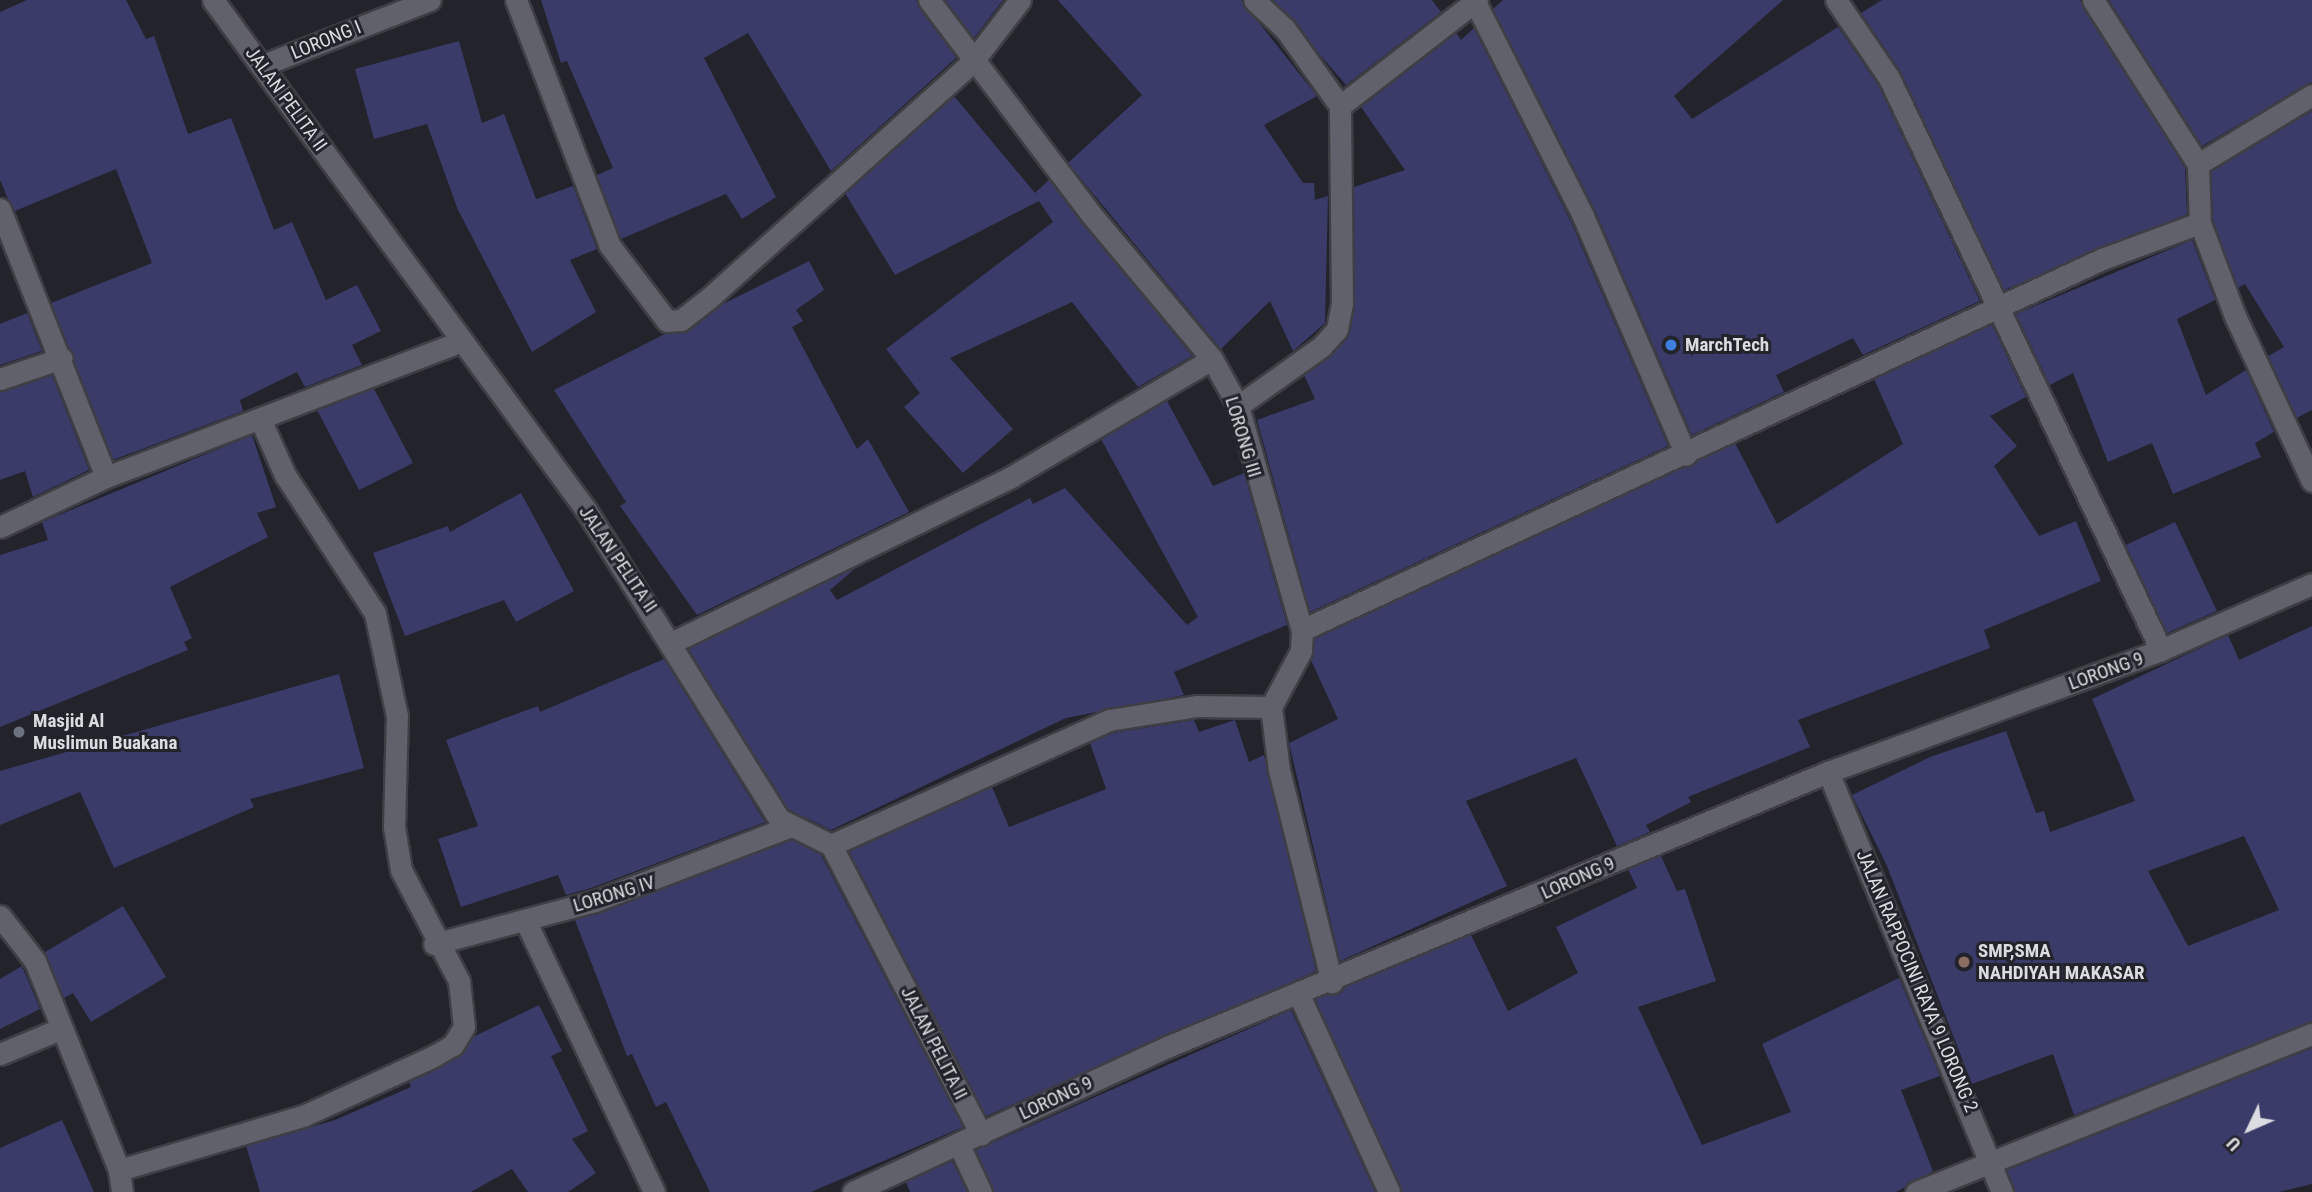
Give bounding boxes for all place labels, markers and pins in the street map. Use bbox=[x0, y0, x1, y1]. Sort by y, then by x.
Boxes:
place label: MarchTech bbox=[1685, 334, 1769, 356]
marker: MarchTech bbox=[1663, 337, 1679, 353]
place label: Masjid Al Muslimun Buakana bbox=[33, 710, 177, 754]
marker: Masjid Al Muslimun Buakana bbox=[11, 724, 27, 740]
place label: SMP,SMA NAHDIYAH MAKASAR bbox=[1978, 940, 2145, 984]
marker: SMP,SMA NAHDIYAH MAKASAR bbox=[1956, 954, 1972, 970]

